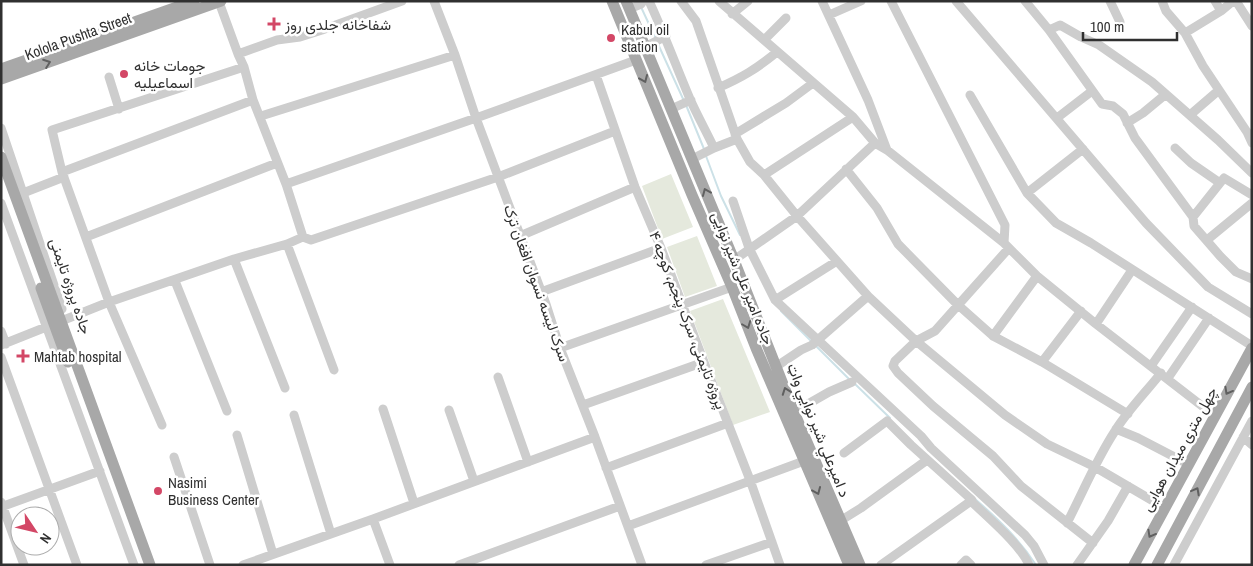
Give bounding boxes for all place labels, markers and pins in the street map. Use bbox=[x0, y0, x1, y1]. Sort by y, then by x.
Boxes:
place label: شفاخانه جلدی روز bbox=[284, 14, 391, 35]
marker: شفاخانه جلدی روز bbox=[267, 17, 281, 31]
place label: Kabul oil station bbox=[621, 19, 669, 57]
marker: Kabul oil station bbox=[605, 32, 617, 44]
place label: جومات خانه اسماعيليه bbox=[134, 55, 205, 93]
marker: جومات خانه اسماعيليه bbox=[118, 68, 130, 80]
place label: Mahtab hospital bbox=[34, 346, 122, 367]
marker: Mahtab hospital bbox=[16, 349, 30, 363]
place label: Nasimi Business Center bbox=[168, 472, 259, 510]
marker: Nasimi Business Center bbox=[152, 485, 164, 497]

